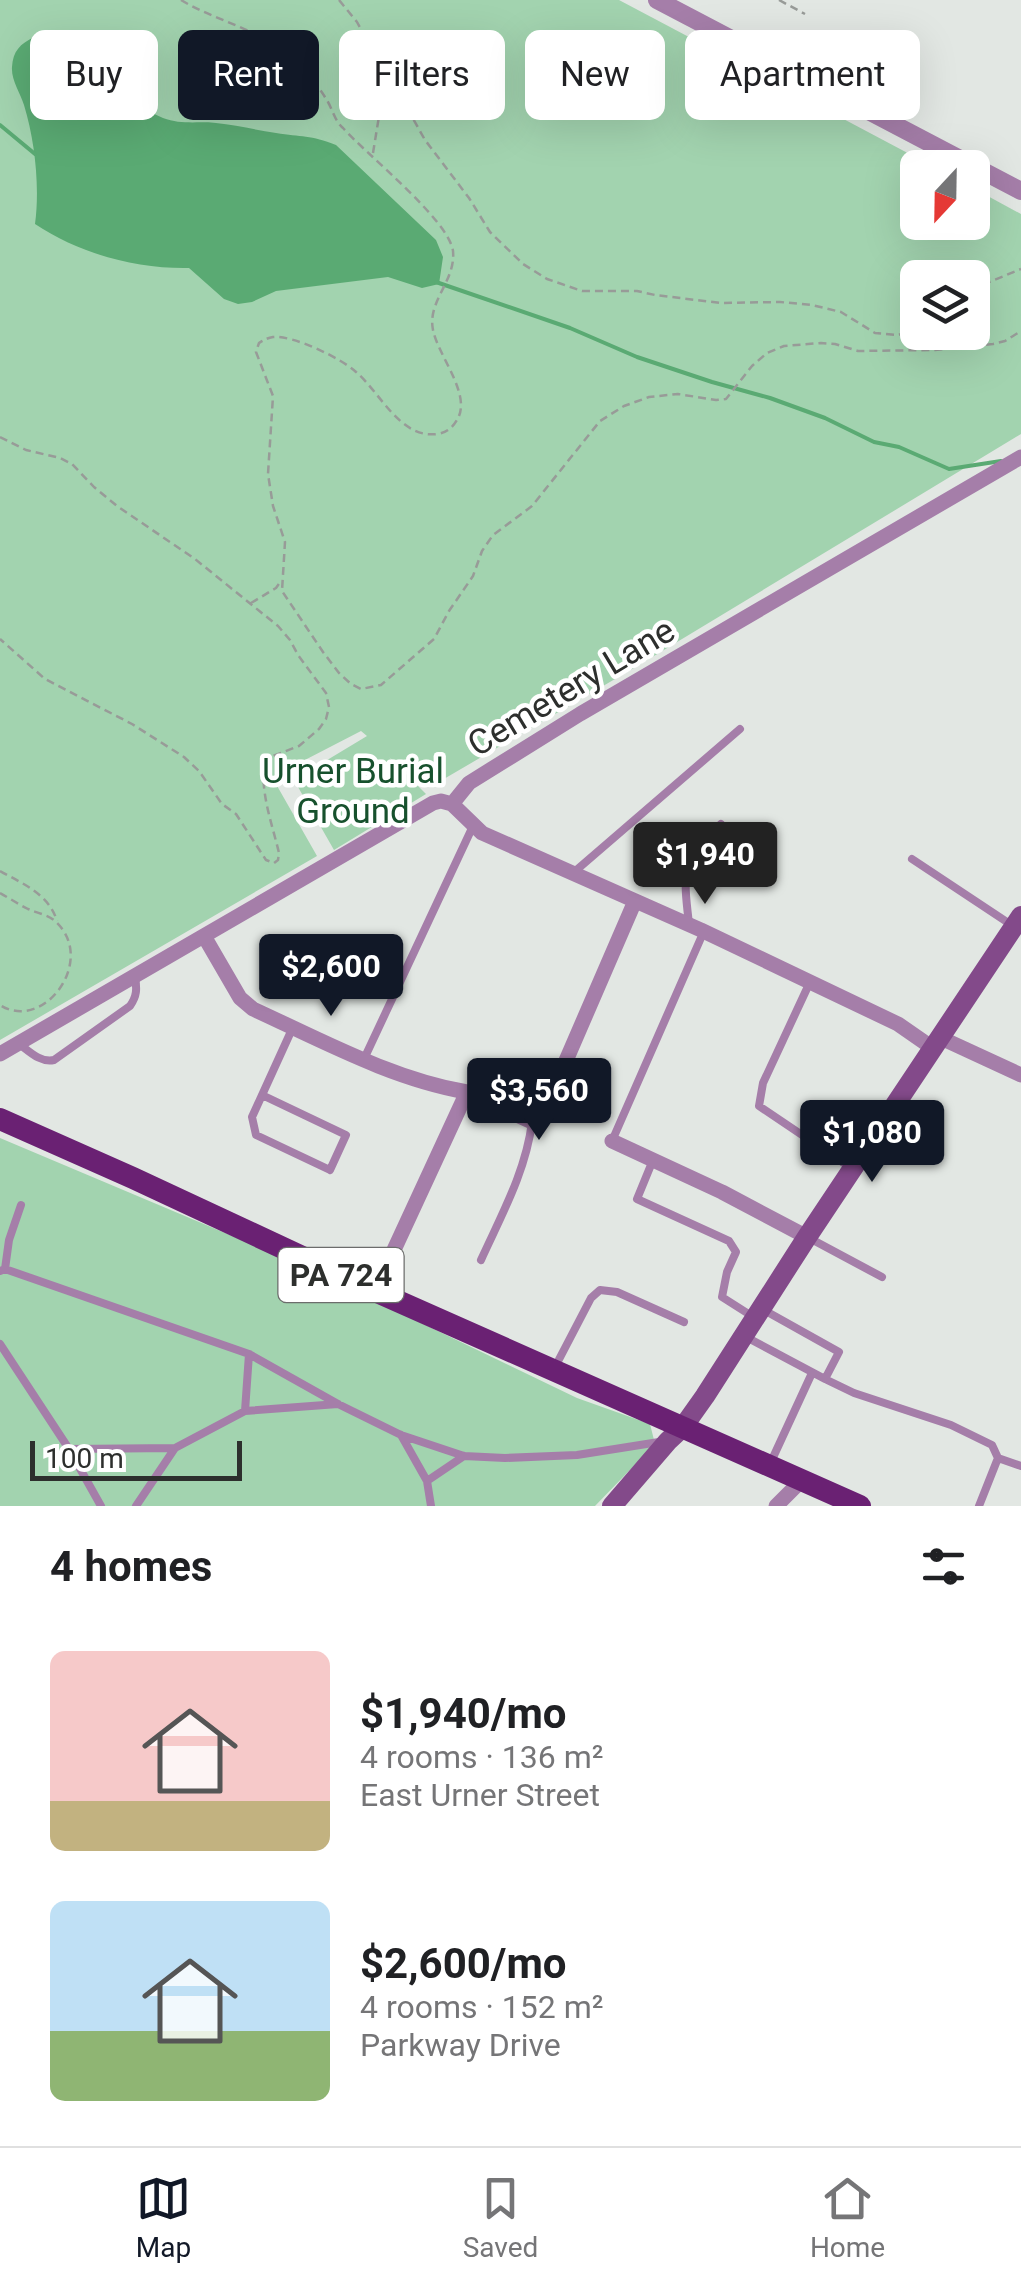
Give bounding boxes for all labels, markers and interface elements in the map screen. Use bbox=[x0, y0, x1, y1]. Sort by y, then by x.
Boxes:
chip: Buy bbox=[30, 30, 158, 120]
chip: Rent bbox=[178, 30, 319, 120]
chip: Filters bbox=[339, 30, 505, 120]
chip: New bbox=[525, 30, 665, 120]
chip: Apartment bbox=[685, 30, 920, 120]
north arrow bbox=[900, 150, 990, 240]
map controls bbox=[900, 150, 990, 350]
button: layers bbox=[900, 260, 990, 350]
street label: Cemetery Lane bbox=[460, 610, 682, 765]
park label: Urner Burial Ground bbox=[262, 751, 444, 832]
pin: $1,940 bbox=[624, 822, 786, 907]
text: $1,940 bbox=[655, 835, 755, 873]
pin: $2,600 bbox=[250, 934, 412, 1019]
text: $2,600 bbox=[281, 947, 381, 985]
pin: $3,560 bbox=[458, 1058, 620, 1143]
text: $3,560 bbox=[489, 1071, 589, 1109]
pin: $1,080 bbox=[791, 1100, 953, 1185]
text: $1,080 bbox=[822, 1113, 922, 1151]
road number: PA 724 bbox=[278, 1248, 404, 1302]
scale bar bbox=[30, 1436, 242, 1480]
text: 100 m bbox=[45, 1442, 124, 1475]
icon: filters bbox=[916, 1539, 971, 1594]
text: 4 homes bbox=[50, 1542, 212, 1591]
text: $1,940/mo bbox=[360, 1689, 567, 1738]
icon: home bbox=[130, 1691, 250, 1811]
text: 4 rooms · 136 m² bbox=[360, 1738, 603, 1776]
text: East Urner Street bbox=[360, 1776, 600, 1814]
text: $2,600/mo bbox=[360, 1939, 567, 1988]
icon: home bbox=[130, 1941, 250, 2061]
text: 4 rooms · 152 m² bbox=[360, 1988, 603, 2026]
text: Parkway Drive bbox=[360, 2026, 561, 2064]
tab: Map bbox=[136, 2171, 191, 2264]
tab: Saved bbox=[463, 2171, 538, 2264]
tab: Home bbox=[810, 2171, 885, 2264]

